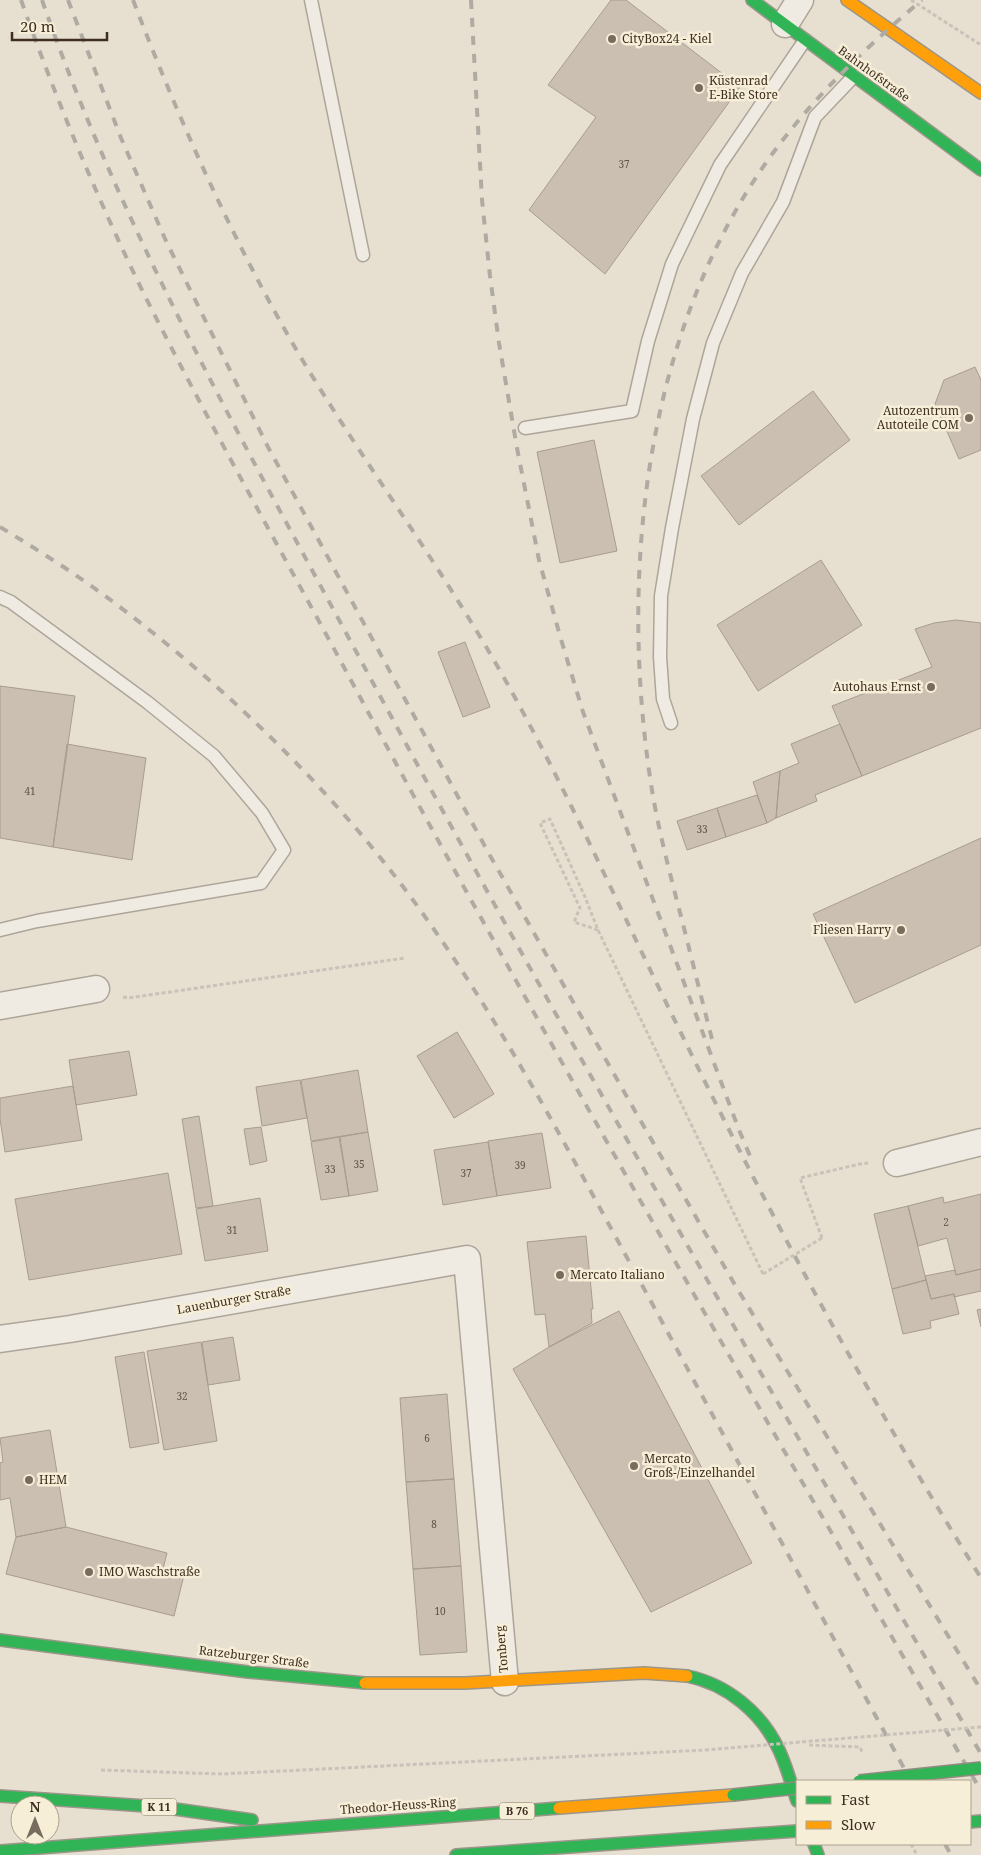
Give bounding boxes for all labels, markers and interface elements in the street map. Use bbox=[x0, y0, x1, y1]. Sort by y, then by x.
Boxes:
scale bar bbox=[12, 10, 108, 42]
text: 20 m bbox=[20, 16, 55, 36]
place label: CityBox24 - Kiel bbox=[622, 30, 712, 47]
marker: CityBox24 - Kiel bbox=[606, 33, 618, 45]
street label: Bahnhofstraße bbox=[835, 42, 914, 105]
place label: Küstenrad E-Bike Store bbox=[709, 72, 778, 103]
marker: Küstenrad E-Bike Store bbox=[693, 82, 705, 94]
house number: 37 bbox=[618, 157, 630, 171]
place label: Autozentrum Autoteile COM bbox=[877, 402, 959, 433]
marker: Autozentrum Autoteile COM bbox=[963, 412, 975, 424]
place label: Autohaus Ernst bbox=[833, 678, 921, 695]
marker: Autohaus Ernst bbox=[925, 681, 937, 693]
house number: 41 bbox=[24, 784, 36, 798]
house number: 33 bbox=[696, 822, 708, 836]
place label: Fliesen Harry bbox=[813, 921, 891, 938]
marker: Fliesen Harry bbox=[895, 924, 907, 936]
house number: 35 bbox=[353, 1157, 365, 1171]
house number: 39 bbox=[514, 1158, 526, 1172]
house number: 33 bbox=[324, 1162, 336, 1176]
house number: 37 bbox=[460, 1166, 472, 1180]
house number: 2 bbox=[943, 1215, 949, 1229]
house number: 31 bbox=[226, 1223, 238, 1237]
place label: Mercato Italiano bbox=[570, 1266, 665, 1283]
marker: Mercato Italiano bbox=[554, 1269, 566, 1281]
street label: Lauenburger Straße bbox=[176, 1281, 292, 1318]
house number: 32 bbox=[176, 1389, 188, 1403]
house number: 6 bbox=[424, 1431, 430, 1445]
place label: Mercato Groß-/Einzelhandel bbox=[644, 1450, 755, 1481]
marker: Mercato Groß-/Einzelhandel bbox=[628, 1460, 640, 1472]
place label: HEM bbox=[39, 1471, 67, 1488]
marker: HEM bbox=[23, 1474, 35, 1486]
house number: 8 bbox=[431, 1517, 437, 1531]
place label: IMO Waschstraße bbox=[99, 1563, 200, 1580]
marker: IMO Waschstraße bbox=[83, 1566, 95, 1578]
house number: 10 bbox=[434, 1604, 446, 1618]
street label: Tonberg bbox=[491, 1624, 512, 1673]
street label: Ratzeburger Straße bbox=[198, 1641, 310, 1672]
legend bbox=[796, 1780, 971, 1845]
text: Fast bbox=[841, 1789, 870, 1809]
street label: Theodor-Heuss-Ring bbox=[340, 1793, 457, 1818]
north arrow bbox=[10, 1795, 60, 1845]
text: N bbox=[29, 1797, 41, 1816]
road number: K 11 bbox=[142, 1798, 176, 1815]
road number: B 76 bbox=[500, 1802, 534, 1820]
text: Slow bbox=[841, 1814, 875, 1834]

